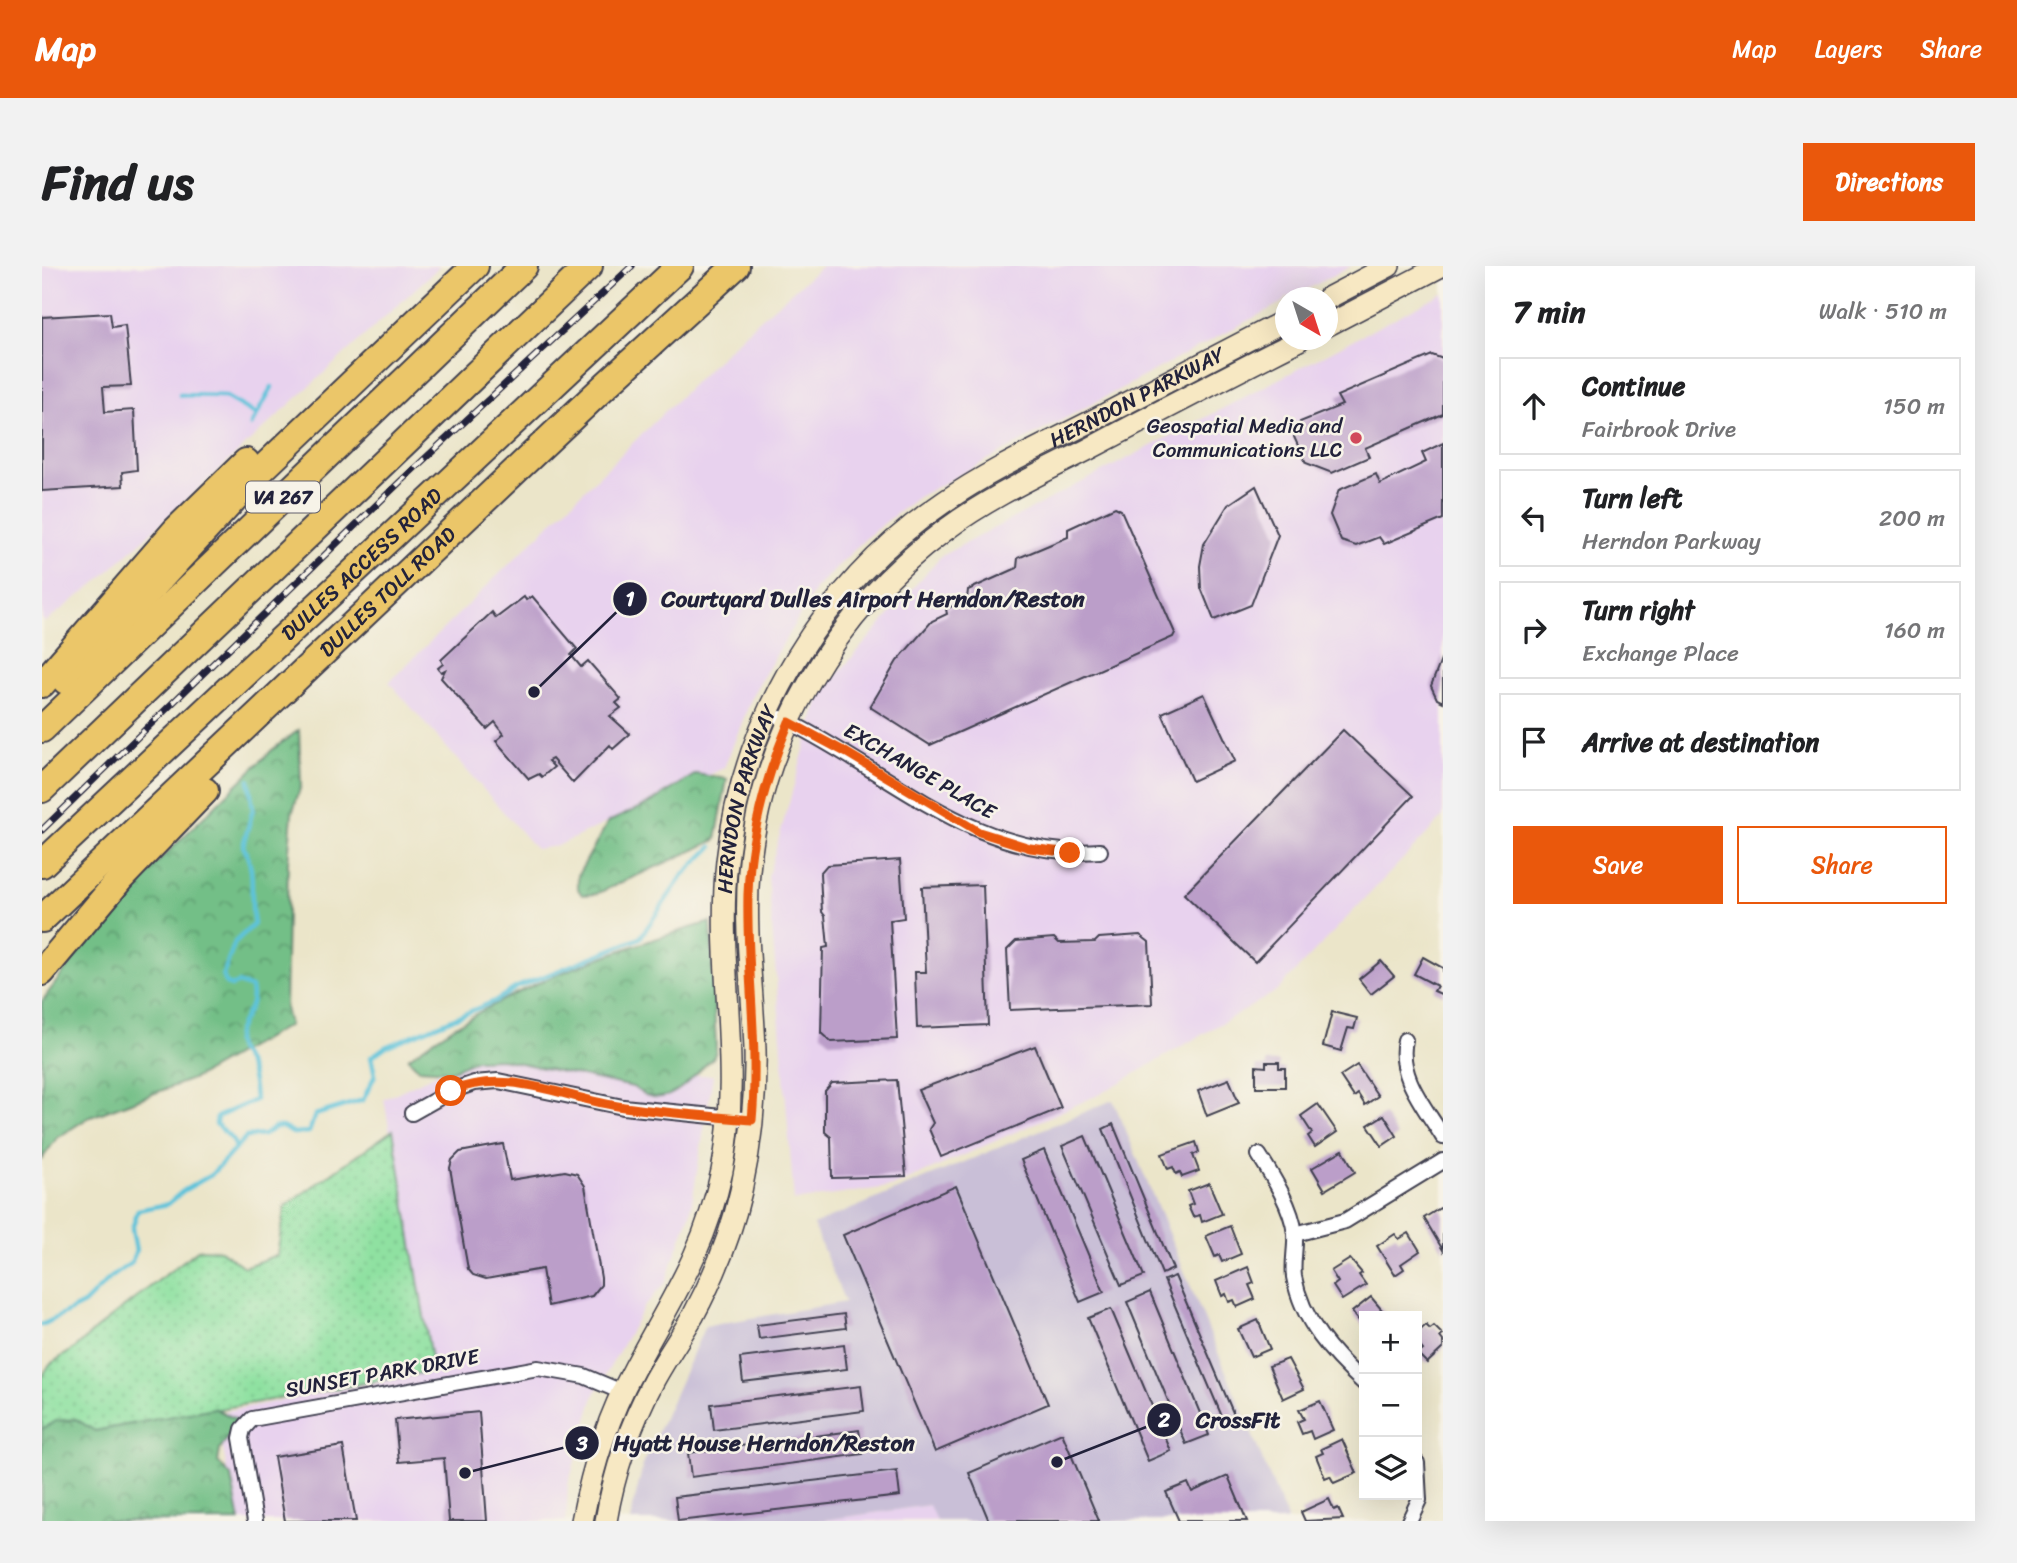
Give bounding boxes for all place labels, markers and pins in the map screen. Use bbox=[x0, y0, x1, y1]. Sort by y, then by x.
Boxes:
place label: Geospatial Media and Communications LLC bbox=[1147, 407, 1344, 469]
marker: Geospatial Media and Communications LLC bbox=[1348, 430, 1364, 446]
callout: Courtyard Dulles Airport Herndon/Reston bbox=[613, 577, 1099, 621]
callout: CrossFit bbox=[1146, 1398, 1294, 1442]
callout: Hyatt House Herndon/Reston bbox=[565, 1421, 928, 1465]

